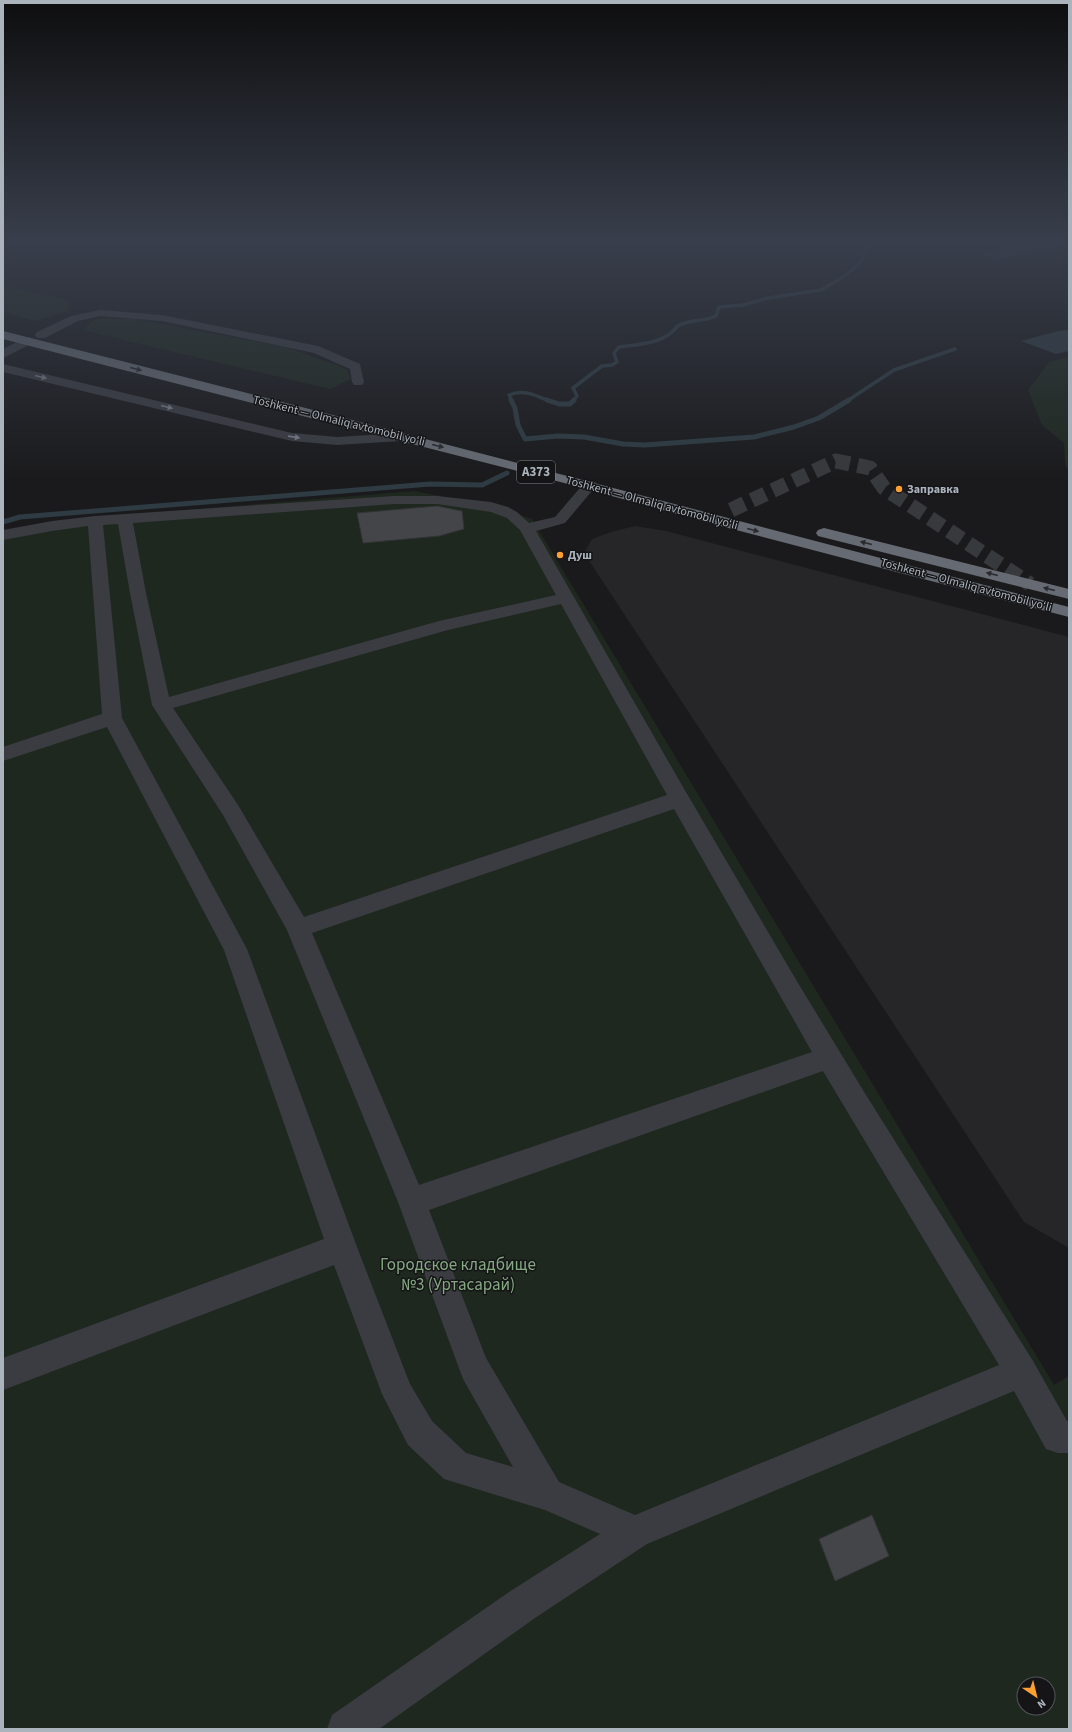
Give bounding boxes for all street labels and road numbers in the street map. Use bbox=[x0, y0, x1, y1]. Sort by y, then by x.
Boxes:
street label: Toshkent — Olmaliq avtomobil yo‘li bbox=[251, 391, 427, 451]
road number: A373 bbox=[517, 461, 555, 483]
street label: Toshkent — Olmaliq avtomobil yo‘li bbox=[564, 472, 740, 534]
street label: Toshkent — Olmaliq avtomobil yo‘li bbox=[878, 554, 1054, 616]

